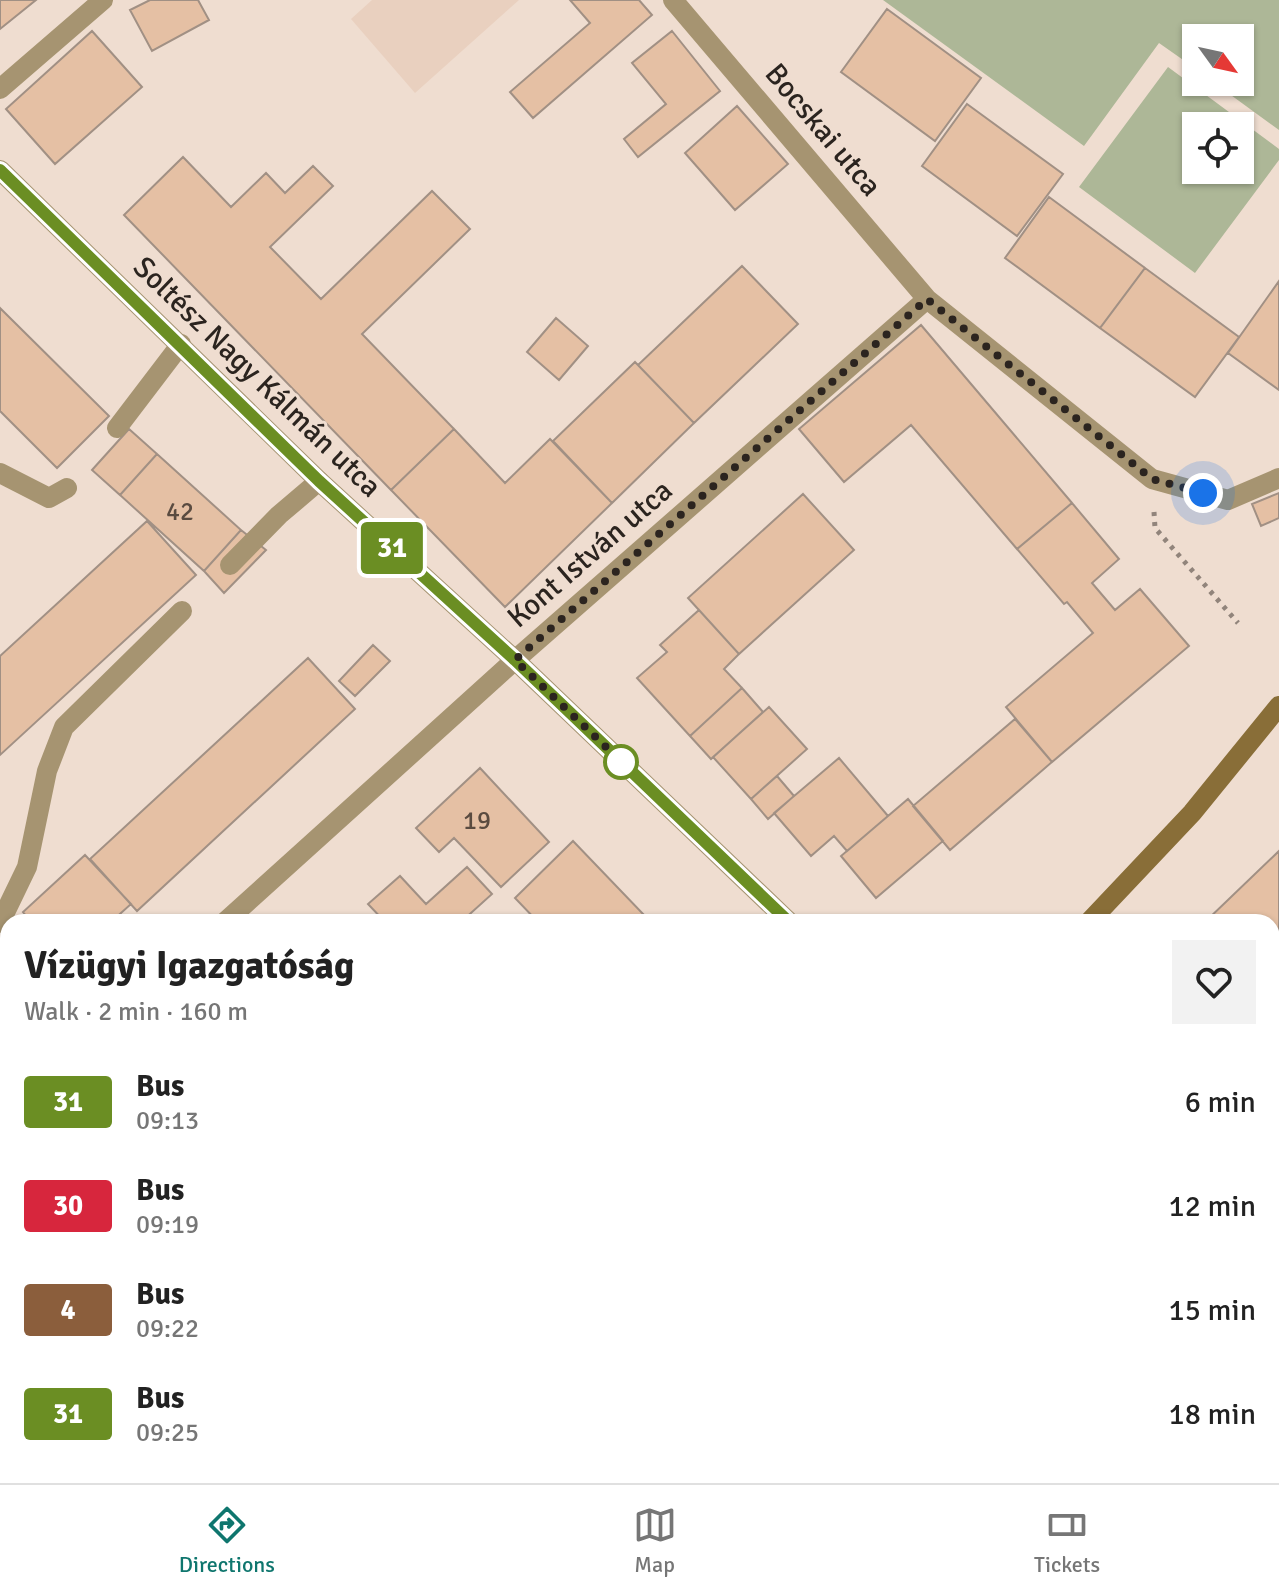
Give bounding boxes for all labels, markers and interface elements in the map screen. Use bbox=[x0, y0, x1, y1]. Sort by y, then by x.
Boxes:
north arrow bbox=[1182, 24, 1254, 96]
map controls bbox=[1182, 24, 1254, 184]
street label: Bocskai utca bbox=[757, 56, 889, 204]
button: locate bbox=[1182, 112, 1254, 184]
street label: Soltész Nagy Kálmán utca bbox=[125, 249, 389, 505]
street label: Kont István utca bbox=[500, 472, 680, 636]
your location bbox=[1183, 473, 1223, 513]
house number: 42 bbox=[166, 496, 194, 528]
line badge: 31 bbox=[356, 522, 428, 574]
text: 31 bbox=[377, 531, 407, 565]
unlabelled marker bbox=[604, 745, 638, 779]
house number: 19 bbox=[463, 805, 491, 837]
button: heart bbox=[1172, 940, 1256, 1024]
text: Vízügyi Igazgatóság bbox=[24, 942, 354, 989]
text: Walk · 2 min · 160 m bbox=[24, 996, 248, 1028]
text: Bus bbox=[136, 1068, 184, 1105]
text: 6 min bbox=[1185, 1084, 1256, 1121]
text: 31 bbox=[53, 1085, 83, 1119]
text: 09:13 bbox=[136, 1105, 199, 1137]
text: Bus bbox=[136, 1172, 184, 1209]
text: 12 min bbox=[1169, 1188, 1256, 1225]
text: 30 bbox=[53, 1189, 83, 1223]
text: 09:19 bbox=[136, 1209, 199, 1241]
text: Bus bbox=[136, 1276, 184, 1313]
text: 15 min bbox=[1169, 1292, 1256, 1329]
text: 4 bbox=[60, 1293, 76, 1327]
text: 09:22 bbox=[136, 1313, 199, 1345]
text: Bus bbox=[136, 1380, 184, 1417]
text: 18 min bbox=[1169, 1396, 1256, 1433]
text: 31 bbox=[53, 1397, 83, 1431]
text: 09:25 bbox=[136, 1417, 199, 1449]
tab: Directions bbox=[179, 1503, 275, 1578]
tab: Map bbox=[633, 1503, 677, 1578]
tab: Tickets bbox=[1034, 1503, 1100, 1578]

